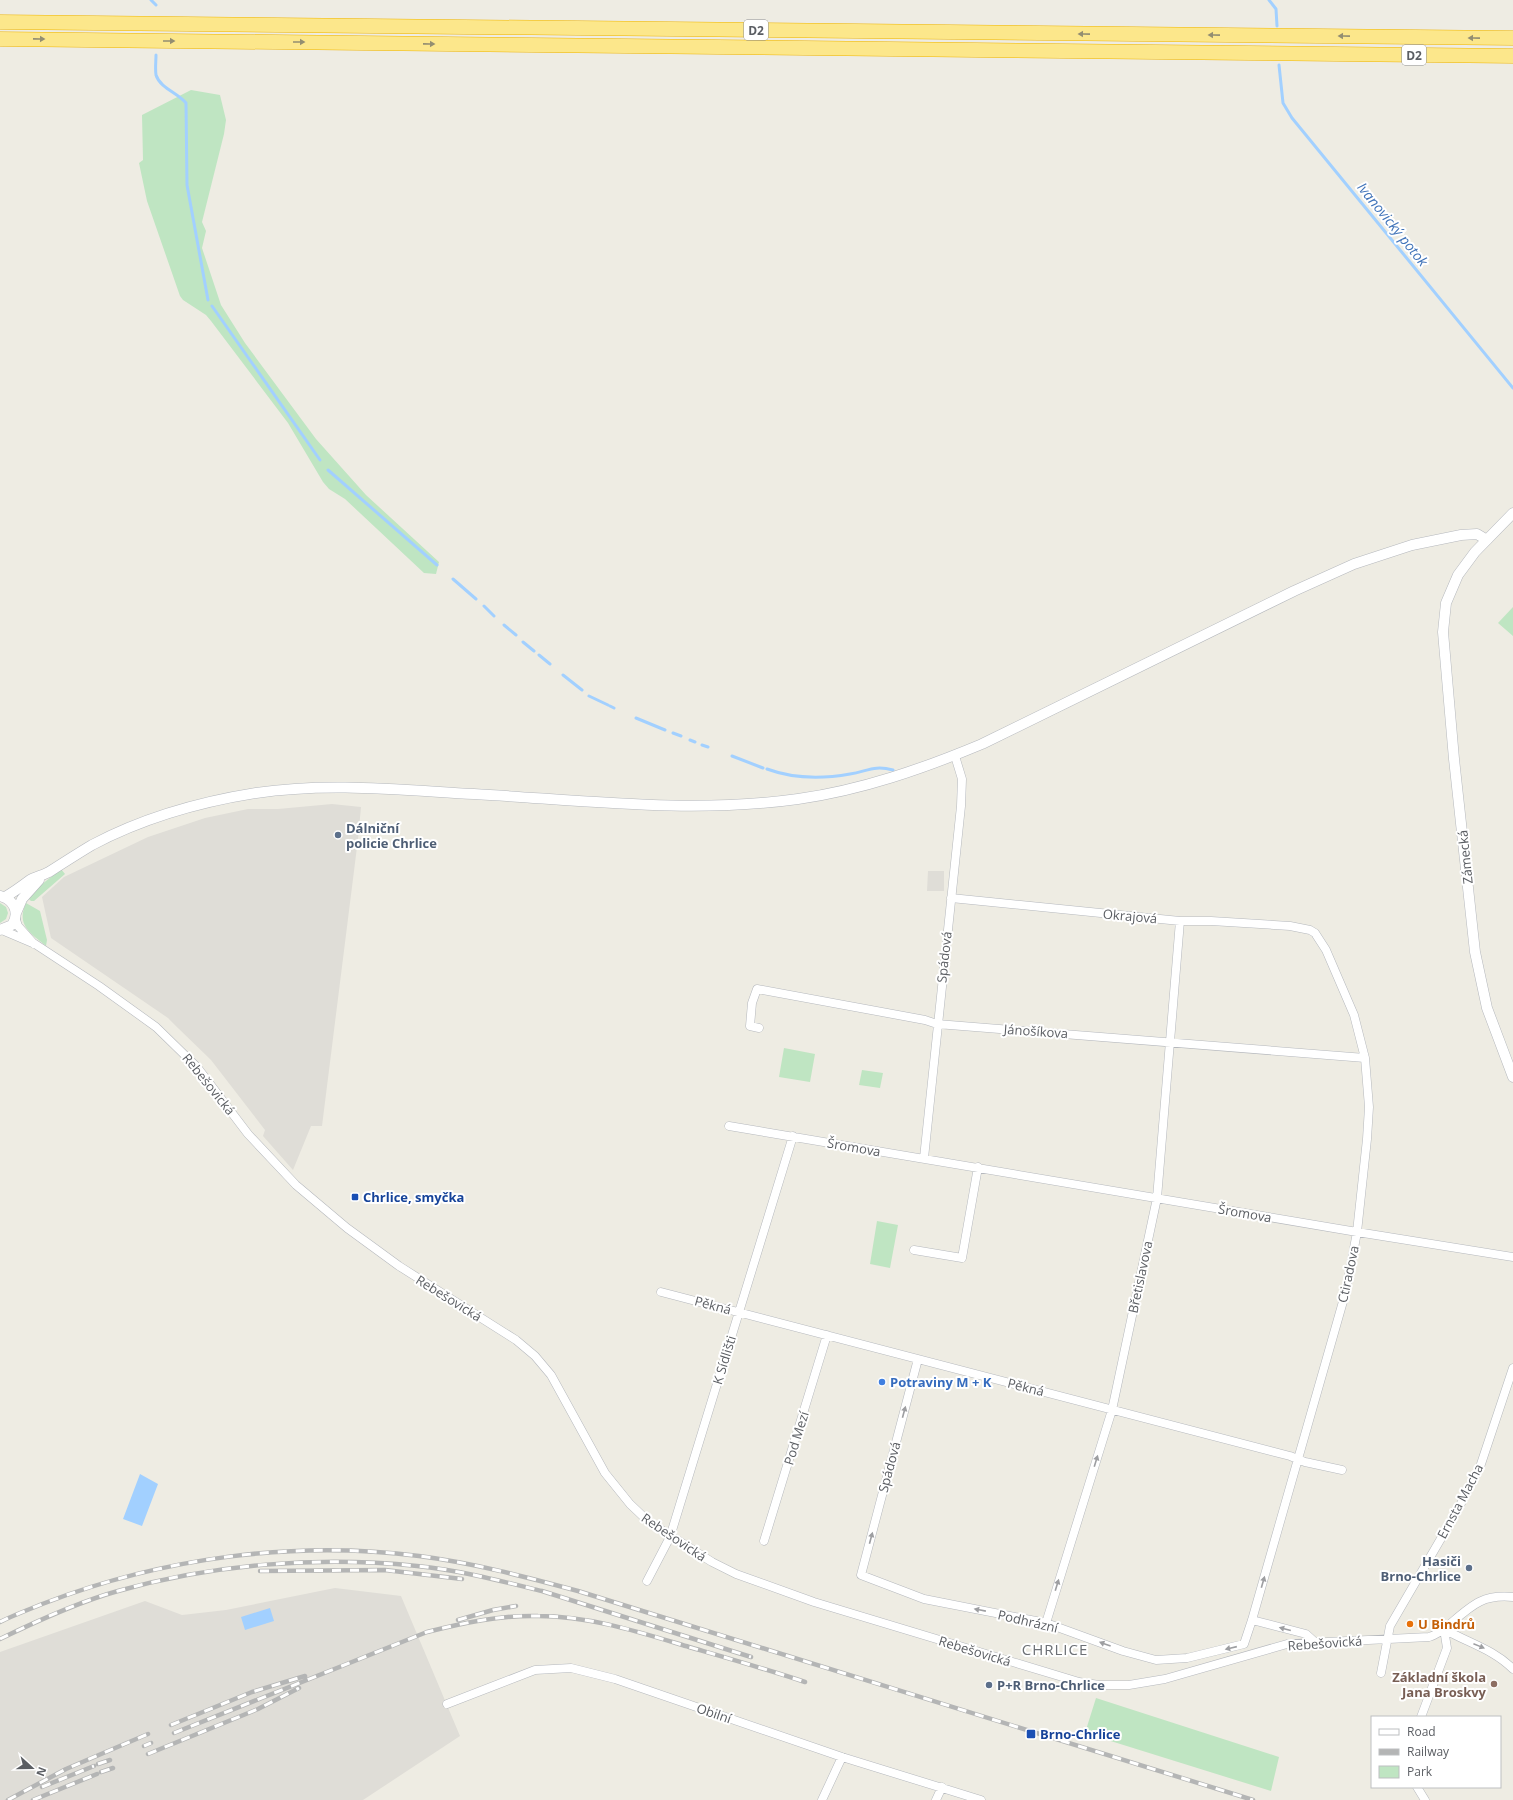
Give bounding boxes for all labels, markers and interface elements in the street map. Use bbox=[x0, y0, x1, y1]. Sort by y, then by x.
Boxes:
road number: D2 bbox=[744, 20, 768, 40]
one-way arrow bbox=[1077, 31, 1090, 37]
one-way arrow bbox=[1207, 32, 1220, 38]
one-way arrow bbox=[1337, 33, 1350, 39]
one-way arrow bbox=[1468, 34, 1480, 41]
one-way arrow bbox=[33, 36, 45, 43]
one-way arrow bbox=[163, 38, 176, 44]
one-way arrow bbox=[293, 39, 306, 45]
one-way arrow bbox=[423, 41, 436, 47]
road number: D2 bbox=[1402, 45, 1426, 65]
water label: Ivanovický potok bbox=[1353, 178, 1433, 271]
place label: Dálniční policie Chrlice bbox=[346, 819, 437, 852]
street label: Zámecká bbox=[1453, 829, 1477, 885]
marker: Dálniční policie Chrlice bbox=[333, 830, 343, 840]
street label: Okrajová bbox=[1102, 905, 1158, 927]
street label: Spádová bbox=[932, 930, 956, 984]
street label: Jánošíkova bbox=[1001, 1020, 1069, 1042]
street label: Rebešovická bbox=[179, 1049, 239, 1119]
street label: Šromova bbox=[826, 1133, 882, 1161]
place label: Chrlice, smyčka bbox=[363, 1188, 464, 1206]
marker: Chrlice, smyčka bbox=[350, 1192, 360, 1202]
street label: Šromova bbox=[1217, 1199, 1273, 1227]
street label: Břetislavova bbox=[1124, 1239, 1156, 1315]
street label: Ctiradova bbox=[1333, 1244, 1363, 1304]
street label: Rebešovická bbox=[413, 1271, 485, 1325]
street label: Pěkná bbox=[693, 1291, 733, 1319]
street label: K Sídlišti bbox=[708, 1333, 740, 1387]
place label: Potraviny M + K bbox=[890, 1373, 992, 1391]
street label: Pěkná bbox=[1006, 1374, 1046, 1400]
marker: Potraviny M + K bbox=[877, 1377, 887, 1387]
one-way arrow bbox=[901, 1406, 907, 1418]
street label: Pod Mezí bbox=[779, 1408, 813, 1467]
street label: Spádová bbox=[874, 1440, 904, 1494]
one-way arrow bbox=[1093, 1455, 1099, 1467]
street label: Ernsta Macha bbox=[1433, 1460, 1487, 1542]
street label: Rebešovická bbox=[638, 1509, 710, 1565]
one-way arrow bbox=[868, 1531, 874, 1543]
place label: Hasiči Brno-Chrlice bbox=[1381, 1552, 1461, 1585]
marker: Hasiči Brno-Chrlice bbox=[1464, 1563, 1474, 1573]
one-way arrow bbox=[1260, 1576, 1266, 1588]
one-way arrow bbox=[1054, 1579, 1060, 1591]
street label: Podhrázní bbox=[996, 1605, 1061, 1637]
one-way arrow bbox=[974, 1606, 986, 1612]
place label: U Bindrů bbox=[1418, 1615, 1475, 1633]
marker: U Bindrů bbox=[1405, 1619, 1415, 1629]
one-way arrow bbox=[1279, 1625, 1291, 1631]
street label: Rebešovická bbox=[937, 1631, 1013, 1671]
street label: Rebešovická bbox=[1287, 1631, 1363, 1655]
district label: CHRLICE bbox=[1022, 1639, 1088, 1659]
one-way arrow bbox=[1099, 1641, 1111, 1647]
one-way arrow bbox=[1474, 1643, 1485, 1649]
one-way arrow bbox=[1225, 1645, 1238, 1651]
place label: Základní škola Jana Broskvy bbox=[1392, 1668, 1487, 1701]
place label: P+R Brno-Chrlice bbox=[997, 1676, 1105, 1694]
marker: Základní škola Jana Broskvy bbox=[1489, 1679, 1499, 1689]
marker: P+R Brno-Chrlice bbox=[984, 1680, 994, 1690]
street label: Obilní bbox=[694, 1699, 735, 1728]
legend bbox=[1371, 1716, 1501, 1788]
text: Road bbox=[1407, 1723, 1436, 1740]
place label: Brno-Chrlice bbox=[1040, 1725, 1121, 1743]
marker: Brno-Chrlice bbox=[1025, 1728, 1037, 1740]
text: Railway bbox=[1407, 1743, 1450, 1760]
north arrow bbox=[12, 1748, 52, 1788]
text: Park bbox=[1407, 1763, 1433, 1780]
text: N bbox=[33, 1765, 50, 1779]

